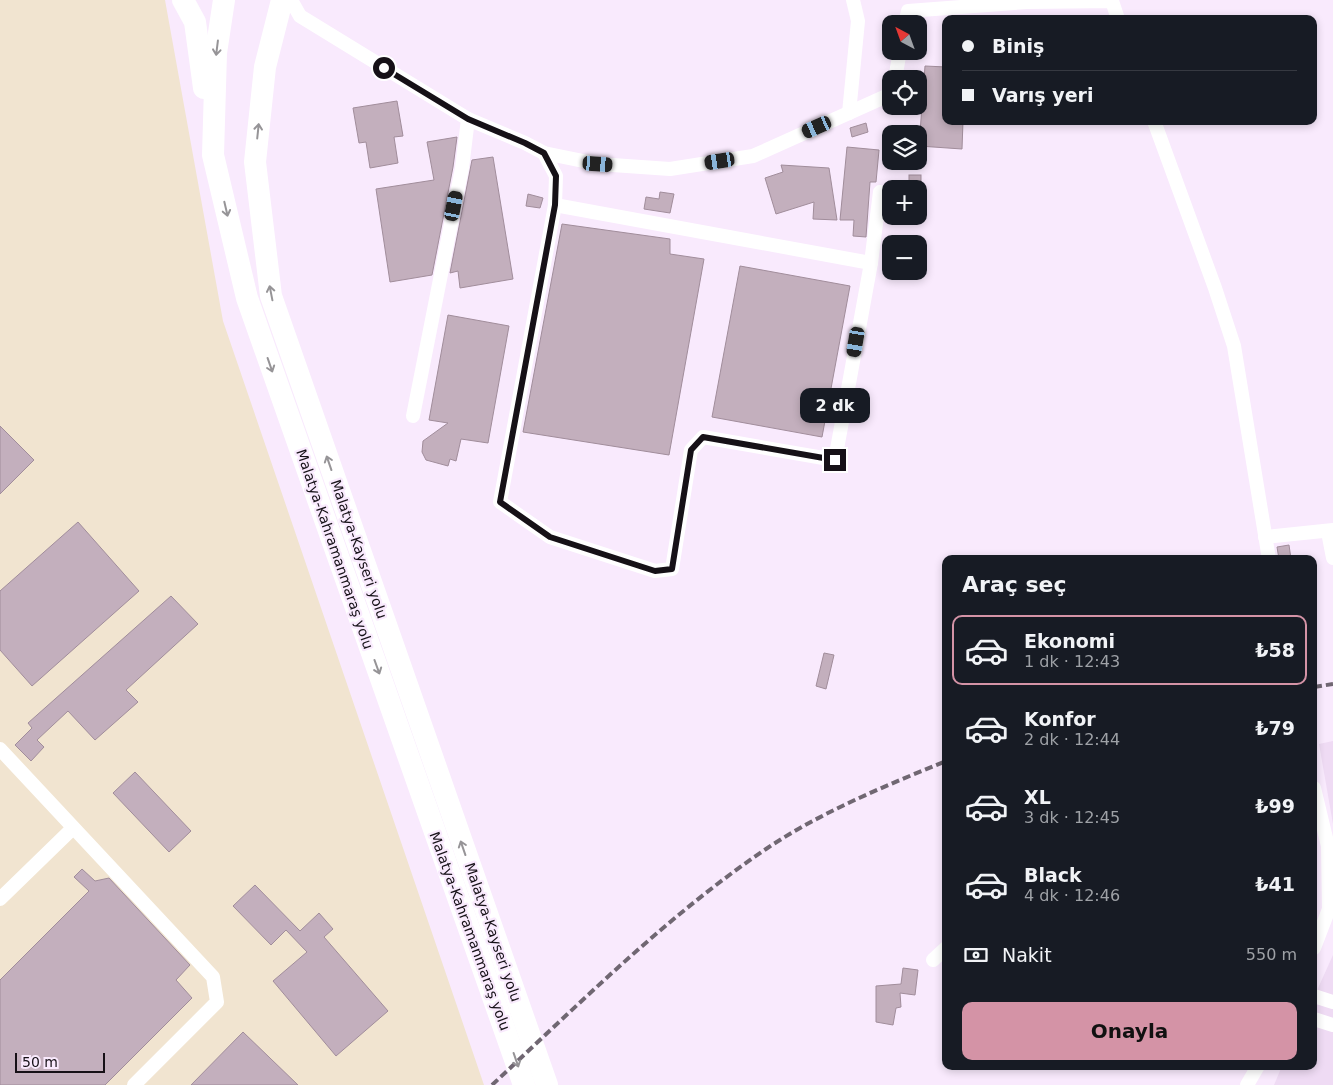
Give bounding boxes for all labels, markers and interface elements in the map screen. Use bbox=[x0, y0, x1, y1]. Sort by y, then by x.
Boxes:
north arrow bbox=[882, 15, 928, 60]
map controls bbox=[882, 15, 927, 280]
text: Biniş bbox=[992, 35, 1044, 57]
one-way arrow bbox=[212, 40, 222, 56]
route start bbox=[373, 57, 395, 79]
button: locate bbox=[882, 70, 927, 115]
text: Varış yeri bbox=[992, 84, 1093, 106]
car bbox=[800, 114, 833, 140]
one-way arrow bbox=[253, 124, 263, 140]
button: layers bbox=[882, 125, 927, 170]
car bbox=[704, 151, 735, 171]
car bbox=[582, 155, 613, 173]
button: + bbox=[882, 180, 927, 225]
car bbox=[443, 190, 464, 222]
one-way arrow bbox=[222, 201, 231, 217]
button: − bbox=[882, 235, 927, 280]
one-way arrow bbox=[266, 285, 276, 301]
car bbox=[846, 326, 865, 358]
one-way arrow bbox=[266, 357, 276, 373]
callout: 2 dk bbox=[800, 388, 870, 422]
text: 2 dk bbox=[816, 396, 854, 415]
street label: Malatya-Kahramanmaraş yolu bbox=[293, 447, 377, 651]
route end bbox=[824, 449, 846, 471]
one-way arrow bbox=[324, 456, 333, 471]
street label: Malatya-Kayseri yolu bbox=[328, 477, 390, 621]
text: Araç seç bbox=[962, 572, 1066, 597]
icon: car bbox=[964, 628, 1009, 673]
text: Ekonomi bbox=[1024, 630, 1115, 652]
text: ₺58 bbox=[1255, 639, 1295, 661]
text: 1 dk · 12:43 bbox=[1024, 652, 1120, 671]
one-way arrow bbox=[372, 659, 382, 675]
icon: car bbox=[964, 706, 1009, 751]
text: Konfor bbox=[1024, 708, 1096, 730]
text: ₺79 bbox=[1255, 717, 1295, 739]
text: 2 dk · 12:44 bbox=[1024, 730, 1120, 749]
icon: car bbox=[964, 784, 1009, 829]
text: XL bbox=[1024, 786, 1051, 808]
text: ₺99 bbox=[1255, 795, 1295, 817]
text: 3 dk · 12:45 bbox=[1024, 808, 1120, 827]
street label: Malatya-Kahramanmaraş yolu bbox=[427, 829, 513, 1033]
one-way arrow bbox=[458, 840, 467, 856]
street label: Malatya-Kayseri yolu bbox=[462, 860, 524, 1004]
icon: car bbox=[964, 862, 1009, 907]
text: Black bbox=[1024, 864, 1082, 886]
text: ₺41 bbox=[1255, 873, 1295, 895]
text: 4 dk · 12:46 bbox=[1024, 886, 1120, 905]
icon: cash bbox=[962, 941, 990, 969]
text: Nakit bbox=[1002, 944, 1052, 966]
text: 550 m bbox=[1246, 945, 1297, 964]
button: Onayla bbox=[962, 1002, 1297, 1060]
scale bar bbox=[15, 1050, 105, 1073]
one-way arrow bbox=[512, 1052, 521, 1067]
text: 50 m bbox=[22, 1054, 58, 1070]

